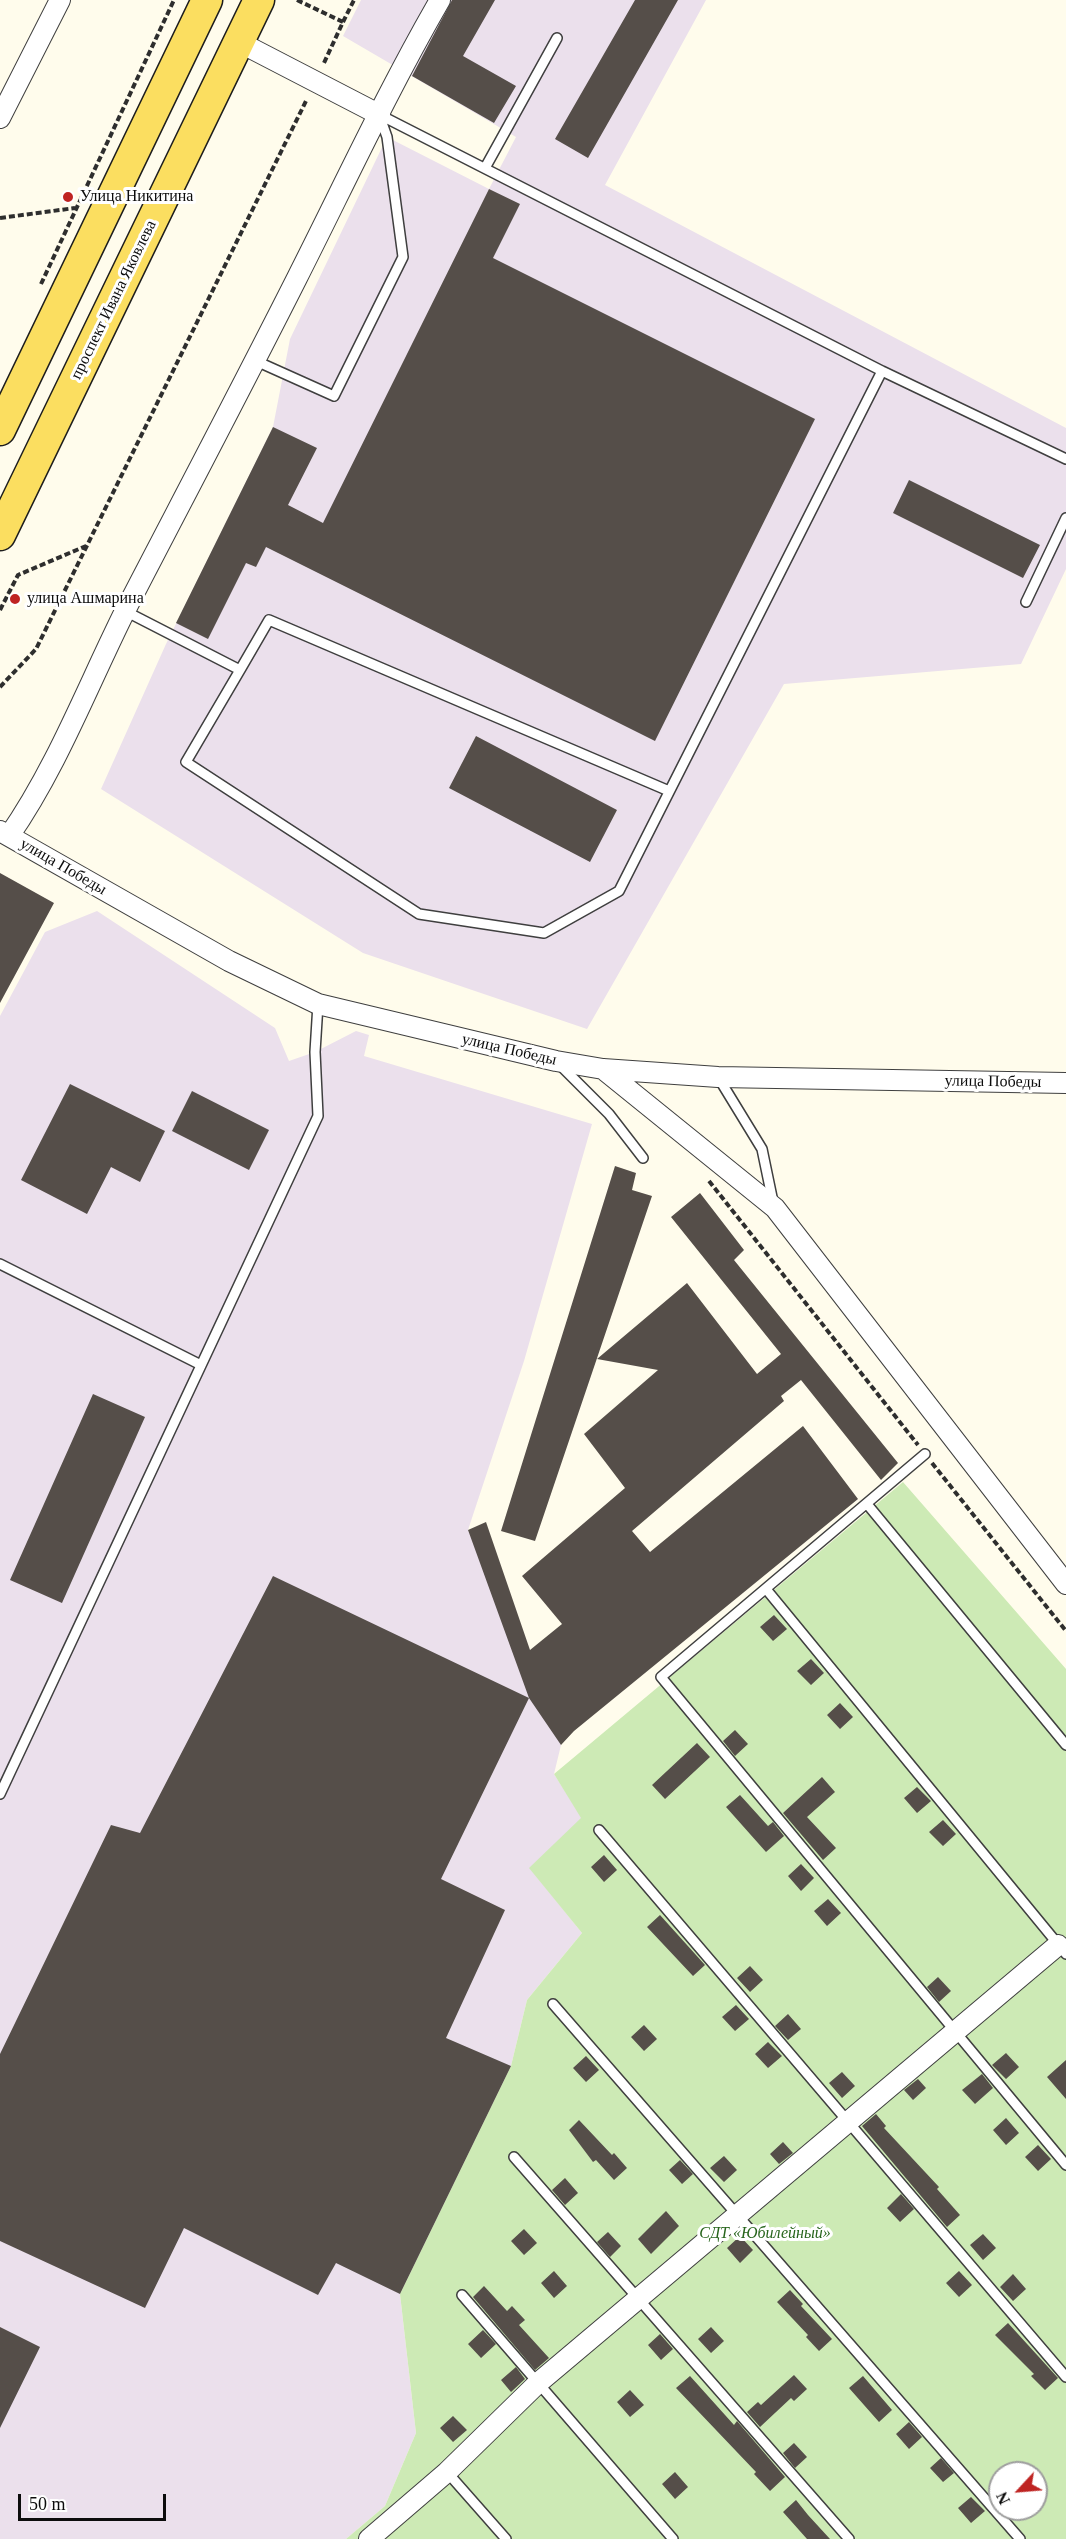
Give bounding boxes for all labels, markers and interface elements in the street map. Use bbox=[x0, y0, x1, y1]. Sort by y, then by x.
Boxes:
place label: Улица Никитина bbox=[80, 187, 193, 207]
marker: Улица Никитина bbox=[61, 190, 75, 204]
street label: проспект Ивана Яковлева bbox=[67, 217, 161, 383]
place label: улица Ашмарина bbox=[27, 589, 144, 609]
marker: улица Ашмарина bbox=[8, 592, 22, 606]
street label: улица Победы bbox=[16, 834, 110, 900]
street label: улица Победы bbox=[460, 1030, 558, 1070]
street label: улица Победы bbox=[944, 1072, 1042, 1092]
park label: СДТ «Юбилейный» bbox=[699, 2224, 831, 2244]
north arrow bbox=[988, 2461, 1048, 2521]
scale bar bbox=[21, 2482, 170, 2520]
text: N bbox=[993, 2489, 1013, 2507]
text: 50 m bbox=[29, 2494, 66, 2514]

